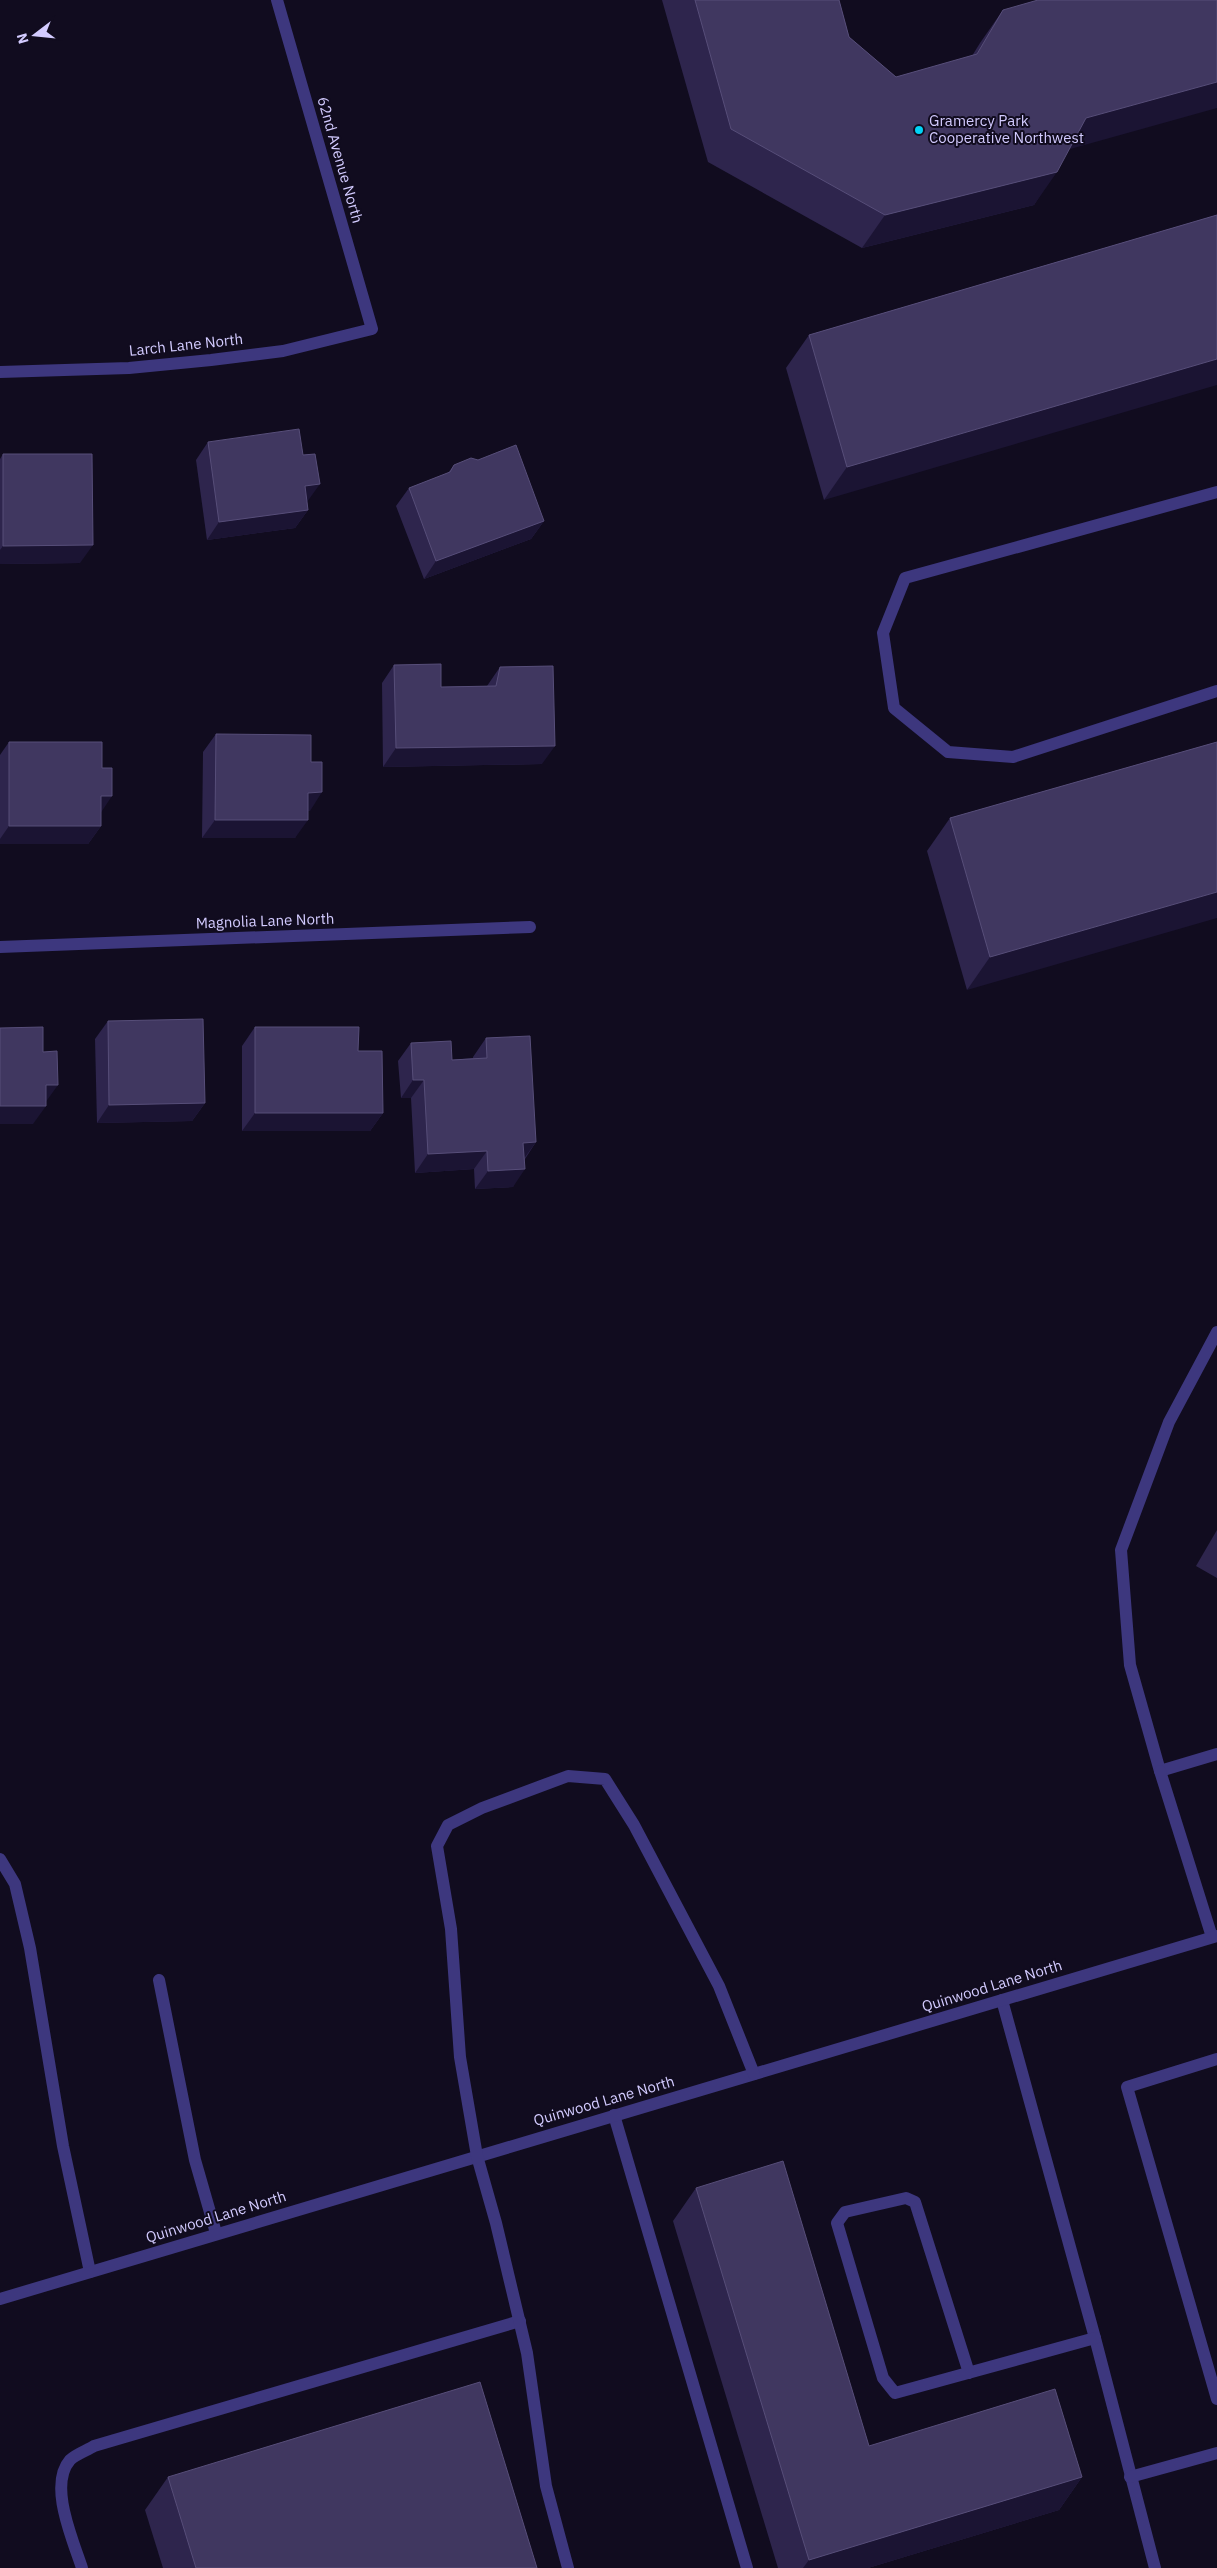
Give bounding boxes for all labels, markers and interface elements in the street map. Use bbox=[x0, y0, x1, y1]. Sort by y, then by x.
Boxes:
north arrow bbox=[10, 10, 60, 60]
text: N bbox=[12, 31, 33, 46]
street label: 62nd Avenue North bbox=[313, 94, 368, 225]
place label: Gramercy Park Cooperative Northwest bbox=[929, 111, 1084, 147]
marker: Gramercy Park Cooperative Northwest bbox=[913, 124, 925, 136]
street label: Larch Lane North bbox=[128, 329, 244, 360]
street label: Magnolia Lane North bbox=[195, 909, 335, 932]
street label: Quinwood Lane North bbox=[919, 1955, 1064, 2016]
street label: Quinwood Lane North bbox=[531, 2071, 677, 2130]
street label: Quinwood Lane North bbox=[143, 2186, 288, 2247]

